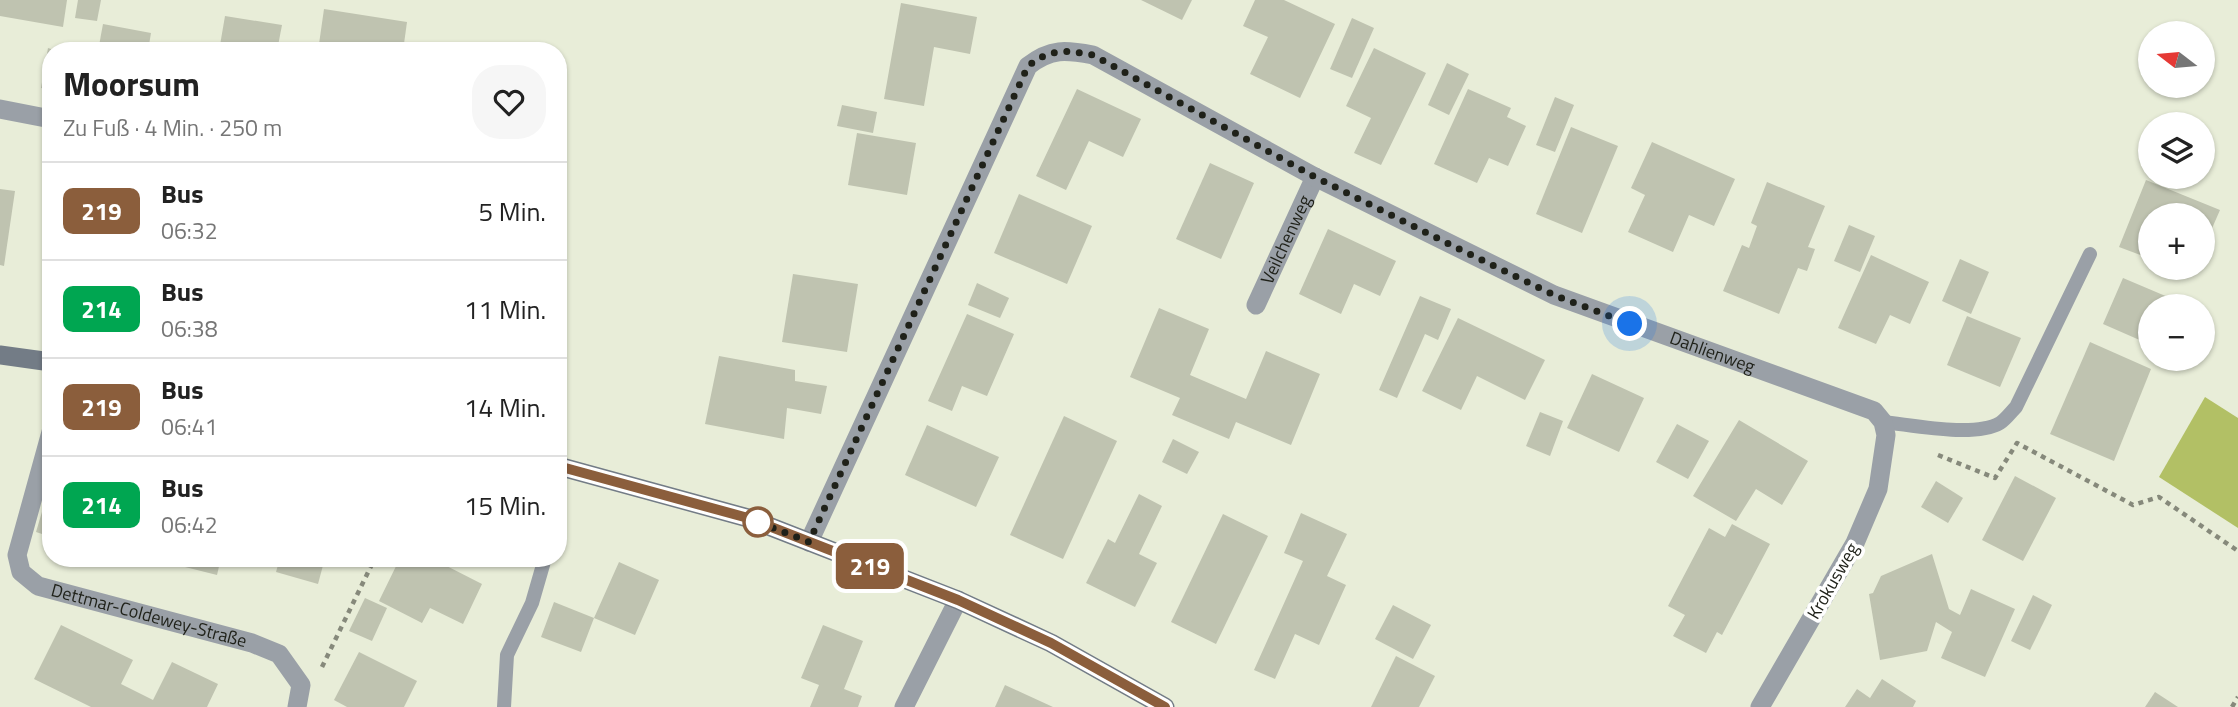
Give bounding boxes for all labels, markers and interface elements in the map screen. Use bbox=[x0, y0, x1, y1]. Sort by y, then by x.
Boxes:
north arrow bbox=[2138, 21, 2216, 98]
map controls bbox=[2138, 21, 2215, 371]
text: Moorsum bbox=[63, 59, 200, 109]
button: heart bbox=[472, 65, 546, 139]
text: Zu Fuß · 4 Min. · 250 m bbox=[63, 110, 282, 145]
button: layers bbox=[2138, 112, 2215, 189]
text: Bus bbox=[161, 174, 203, 213]
street label: Veilchenweg bbox=[1253, 190, 1318, 288]
text: 5 Min. bbox=[479, 192, 546, 231]
text: 219 bbox=[81, 193, 122, 229]
button: + bbox=[2138, 203, 2215, 280]
text: 06:32 bbox=[161, 213, 218, 248]
text: Bus bbox=[161, 272, 203, 311]
text: 11 Min. bbox=[464, 290, 546, 329]
text: 214 bbox=[81, 291, 122, 327]
button: − bbox=[2138, 294, 2215, 371]
your location bbox=[1612, 306, 1647, 341]
text: 06:38 bbox=[161, 311, 218, 346]
street label: Dahlienweg bbox=[1666, 324, 1759, 380]
text: Bus bbox=[161, 370, 203, 409]
text: 14 Min. bbox=[464, 388, 546, 427]
text: 219 bbox=[81, 389, 122, 425]
text: 06:41 bbox=[161, 409, 218, 444]
text: Bus bbox=[161, 468, 203, 507]
text: 15 Min. bbox=[464, 486, 546, 525]
text: 214 bbox=[81, 487, 122, 523]
text: 06:42 bbox=[161, 507, 218, 542]
unlabelled marker bbox=[743, 507, 773, 537]
street label: Krokusweg bbox=[1800, 538, 1865, 624]
line badge: 219 bbox=[830, 543, 910, 589]
text: 219 bbox=[850, 548, 890, 584]
street label: Dettmar-Coldewey-Straße bbox=[48, 576, 250, 654]

